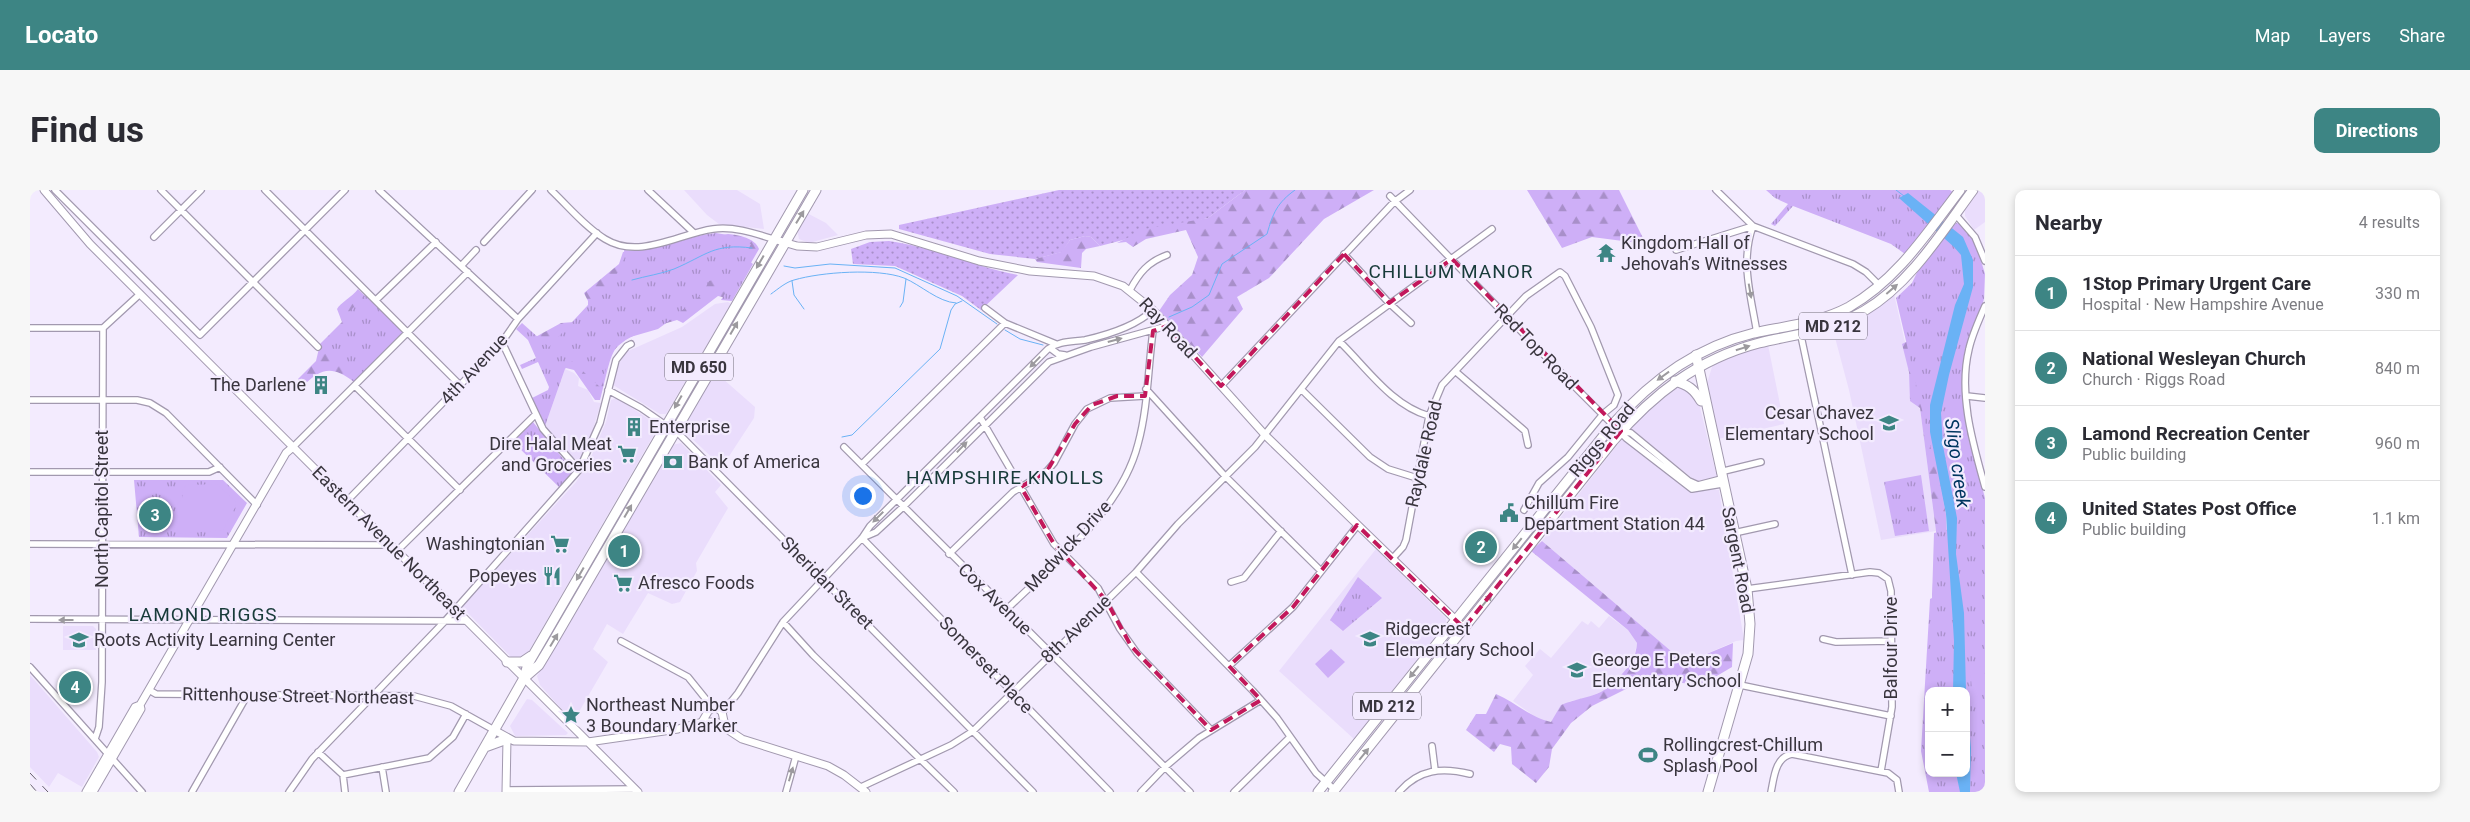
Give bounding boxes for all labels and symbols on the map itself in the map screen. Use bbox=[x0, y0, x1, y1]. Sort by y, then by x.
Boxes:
one-way arrow bbox=[795, 210, 804, 223]
place label: Kingdom Hall of Jehovah’s Witnesses bbox=[1621, 232, 1788, 274]
temple icon: Kingdom Hall of Jehovah’s Witnesses bbox=[1595, 242, 1617, 264]
one-way arrow bbox=[756, 255, 764, 269]
district label: CHILLUM MANOR bbox=[1368, 260, 1534, 283]
one-way arrow bbox=[1747, 283, 1755, 299]
one-way arrow bbox=[1886, 283, 1898, 295]
street label: Ray Road bbox=[1135, 293, 1202, 362]
street label: Red Top Road bbox=[1490, 299, 1582, 394]
road number: MD 212 bbox=[1799, 312, 1867, 340]
one-way arrow bbox=[729, 322, 738, 335]
street label: 4th Avenue bbox=[436, 329, 512, 408]
one-way arrow bbox=[1108, 336, 1123, 344]
one-way arrow bbox=[1736, 343, 1751, 351]
road number: MD 650 bbox=[665, 353, 733, 380]
one-way arrow bbox=[1029, 355, 1041, 367]
one-way arrow bbox=[1656, 371, 1670, 381]
place label: The Darlene bbox=[210, 374, 306, 395]
building icon: The Darlene bbox=[310, 374, 332, 396]
one-way arrow bbox=[674, 396, 683, 409]
street label: Riggs Road bbox=[1564, 398, 1639, 481]
street label: Raydale Road bbox=[1401, 399, 1446, 509]
place label: Cesar Chavez Elementary School bbox=[1725, 402, 1874, 444]
school or university icon: Cesar Chavez Elementary School bbox=[1878, 412, 1900, 434]
building icon: Enterprise bbox=[623, 416, 645, 438]
place label: Enterprise bbox=[649, 416, 730, 437]
water label: Sligo creek bbox=[1940, 417, 1975, 510]
street label: North Capitol Street bbox=[91, 430, 112, 588]
place label: Dire Halal Meat and Groceries bbox=[489, 433, 612, 475]
one-way arrow bbox=[956, 441, 968, 453]
supermarket icon: Dire Halal Meat and Groceries bbox=[616, 443, 638, 465]
bank icon: Bank of America bbox=[662, 451, 684, 473]
place label: Bank of America bbox=[688, 451, 820, 472]
street label: Eastern Avenue Northeast bbox=[308, 461, 471, 624]
district label: HAMPSHIRE KNOLLS bbox=[906, 466, 1104, 489]
your location bbox=[850, 483, 876, 509]
place label: Chillum Fire Department Station 44 bbox=[1524, 492, 1705, 534]
pin: 3 bbox=[139, 496, 171, 534]
street label: Medwick Drive bbox=[1020, 496, 1115, 596]
public building icon: Chillum Fire Department Station 44 bbox=[1498, 502, 1520, 524]
one-way arrow bbox=[624, 504, 632, 519]
street label: Sargent Road bbox=[1718, 505, 1759, 615]
one-way arrow bbox=[872, 511, 884, 523]
pin: 2 bbox=[1465, 528, 1497, 566]
pin: 1 bbox=[608, 532, 640, 570]
street label: Sheridan Street bbox=[777, 532, 878, 633]
place label: Washingtonian bbox=[426, 533, 545, 554]
supermarket icon: Washingtonian bbox=[549, 533, 571, 555]
one-way arrow bbox=[1512, 537, 1522, 551]
street label: Cox Avenue bbox=[954, 558, 1036, 639]
place label: Popeyes bbox=[469, 565, 537, 586]
restaurant icon: Popeyes bbox=[541, 565, 563, 587]
one-way arrow bbox=[575, 567, 584, 580]
supermarket icon: Afresco Foods bbox=[612, 572, 634, 594]
place label: Afresco Foods bbox=[638, 572, 755, 593]
street label: 8th Avenue bbox=[1036, 590, 1115, 667]
one-way arrow bbox=[1481, 594, 1492, 607]
street label: Balfour Drive bbox=[1880, 597, 1901, 699]
district label: LAMOND RIGGS bbox=[128, 603, 278, 626]
street label: Somerset Place bbox=[935, 612, 1038, 717]
one-way arrow bbox=[58, 616, 74, 624]
place label: Ridgecrest Elementary School bbox=[1385, 618, 1534, 660]
school or university icon: Ridgecrest Elementary School bbox=[1359, 628, 1381, 650]
school or university icon: Roots Activity Learning Center bbox=[68, 629, 90, 651]
place label: Roots Activity Learning Center bbox=[94, 629, 335, 650]
one-way arrow bbox=[549, 634, 558, 647]
place label: George E Peters Elementary School bbox=[1592, 649, 1741, 691]
school or university icon: George E Peters Elementary School bbox=[1566, 659, 1588, 681]
one-way arrow bbox=[1409, 666, 1420, 679]
pin: 4 bbox=[59, 668, 91, 706]
street label: Rittenhouse Street Northeast bbox=[182, 683, 414, 708]
road number: MD 212 bbox=[1353, 692, 1421, 720]
place label: Northeast Number 3 Boundary Marker bbox=[586, 694, 737, 736]
place icon: Northeast Number 3 Boundary Marker bbox=[560, 704, 582, 726]
place label: Rollingcrest-Chillum Splash Pool bbox=[1663, 734, 1823, 776]
sports icon: Rollingcrest-Chillum Splash Pool bbox=[1637, 744, 1659, 766]
one-way arrow bbox=[1358, 748, 1369, 761]
one-way arrow bbox=[788, 766, 796, 781]

